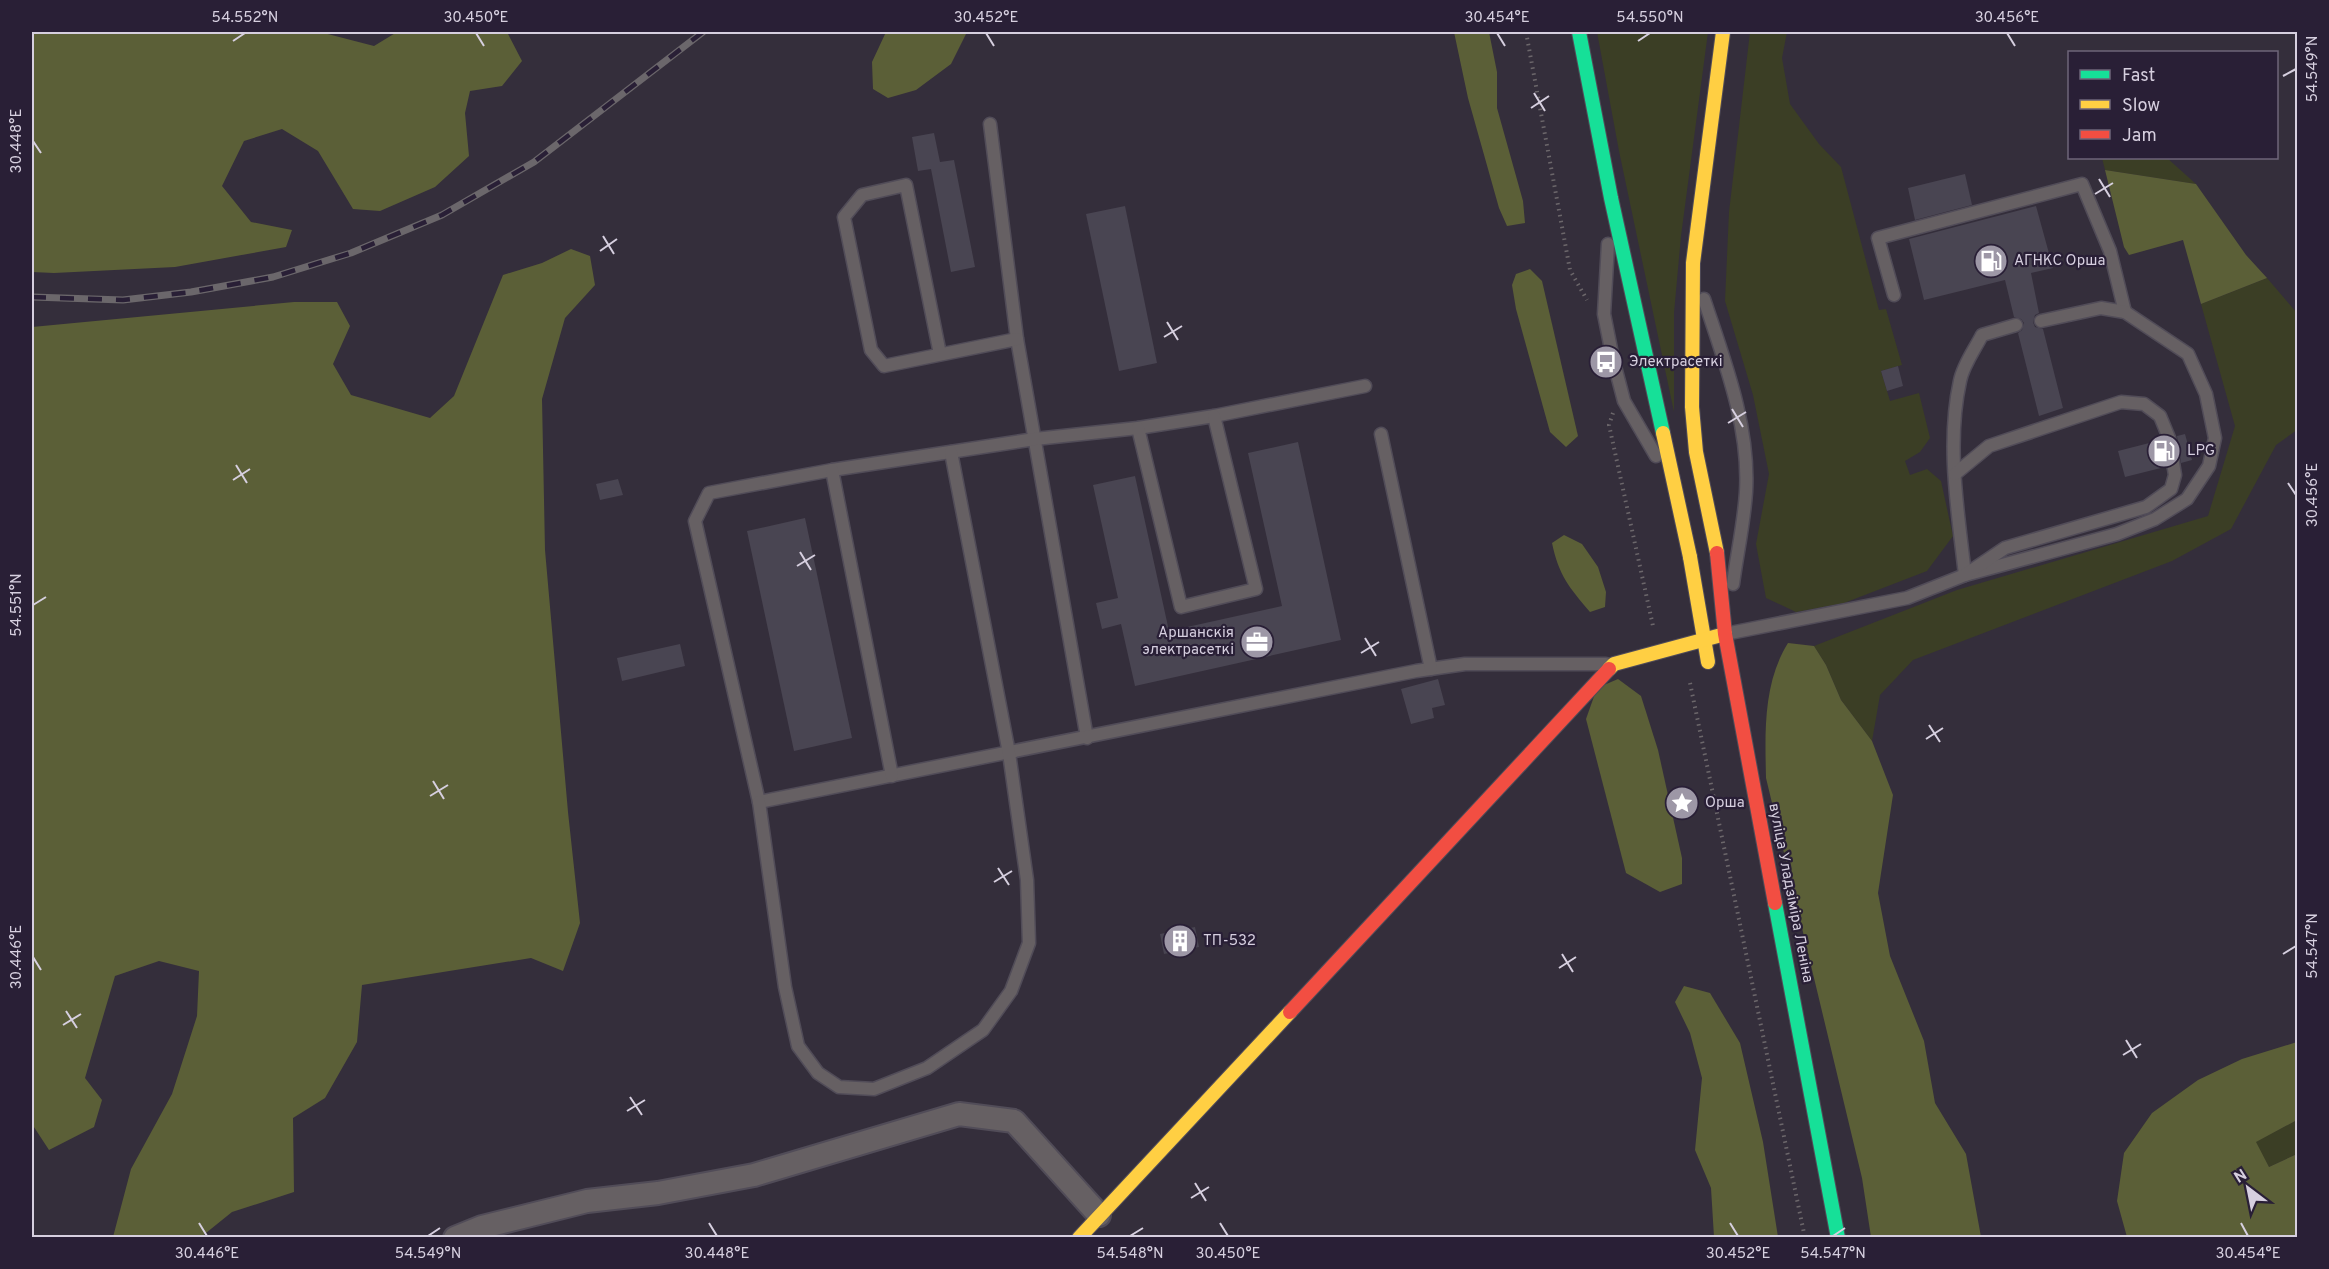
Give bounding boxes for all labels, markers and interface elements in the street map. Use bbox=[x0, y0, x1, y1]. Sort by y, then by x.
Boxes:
text: 54.552°N bbox=[212, 9, 278, 28]
text: 30.450°E bbox=[443, 9, 509, 28]
text: 30.452°E bbox=[954, 9, 1018, 28]
text: 30.454°E bbox=[1464, 9, 1530, 28]
text: 54.550°N bbox=[1616, 9, 1684, 28]
text: 30.456°E bbox=[1975, 9, 2039, 28]
text: 54.549°N bbox=[2304, 36, 2323, 102]
legend bbox=[2068, 51, 2278, 159]
text: Fast bbox=[2122, 65, 2155, 88]
text: Slow bbox=[2122, 95, 2160, 118]
text: 30.448°E bbox=[8, 109, 27, 173]
text: Jam bbox=[2122, 125, 2157, 148]
fuel station icon: АГНКС Орша bbox=[1973, 243, 2009, 279]
place label: АГНКС Орша bbox=[2014, 252, 2105, 271]
bus stop icon: Электрасеткі bbox=[1588, 344, 1624, 380]
place label: Электрасеткі bbox=[1629, 353, 1723, 372]
fuel station icon: LPG bbox=[2146, 433, 2182, 469]
place label: LPG bbox=[2187, 442, 2215, 461]
text: 30.456°E bbox=[2304, 463, 2323, 527]
text: 54.551°N bbox=[8, 573, 27, 637]
place label: Аршанскія электрасеткі bbox=[1142, 624, 1234, 660]
office icon: Аршанскія электрасеткі bbox=[1239, 624, 1275, 660]
place icon: Орша bbox=[1664, 785, 1700, 821]
place label: Орша bbox=[1705, 794, 1745, 813]
street label: вуліца Уладзіміра Леніна bbox=[1763, 802, 1817, 984]
text: 54.547°N bbox=[2304, 913, 2323, 979]
building icon: ТП-532 bbox=[1162, 923, 1198, 959]
text: 30.446°E bbox=[8, 925, 27, 989]
place label: ТП-532 bbox=[1203, 932, 1256, 951]
north arrow bbox=[2218, 1158, 2278, 1218]
text: N bbox=[2231, 1165, 2251, 1189]
text: 30.446°E bbox=[175, 1245, 239, 1264]
text: 54.549°N bbox=[395, 1245, 461, 1264]
text: 30.448°E bbox=[685, 1245, 749, 1264]
text: 54.548°N bbox=[1096, 1245, 1164, 1264]
text: 30.450°E bbox=[1195, 1245, 1261, 1264]
text: 30.452°E bbox=[1706, 1245, 1770, 1264]
text: 54.547°N bbox=[1800, 1245, 1866, 1264]
text: 30.454°E bbox=[2215, 1245, 2281, 1264]

